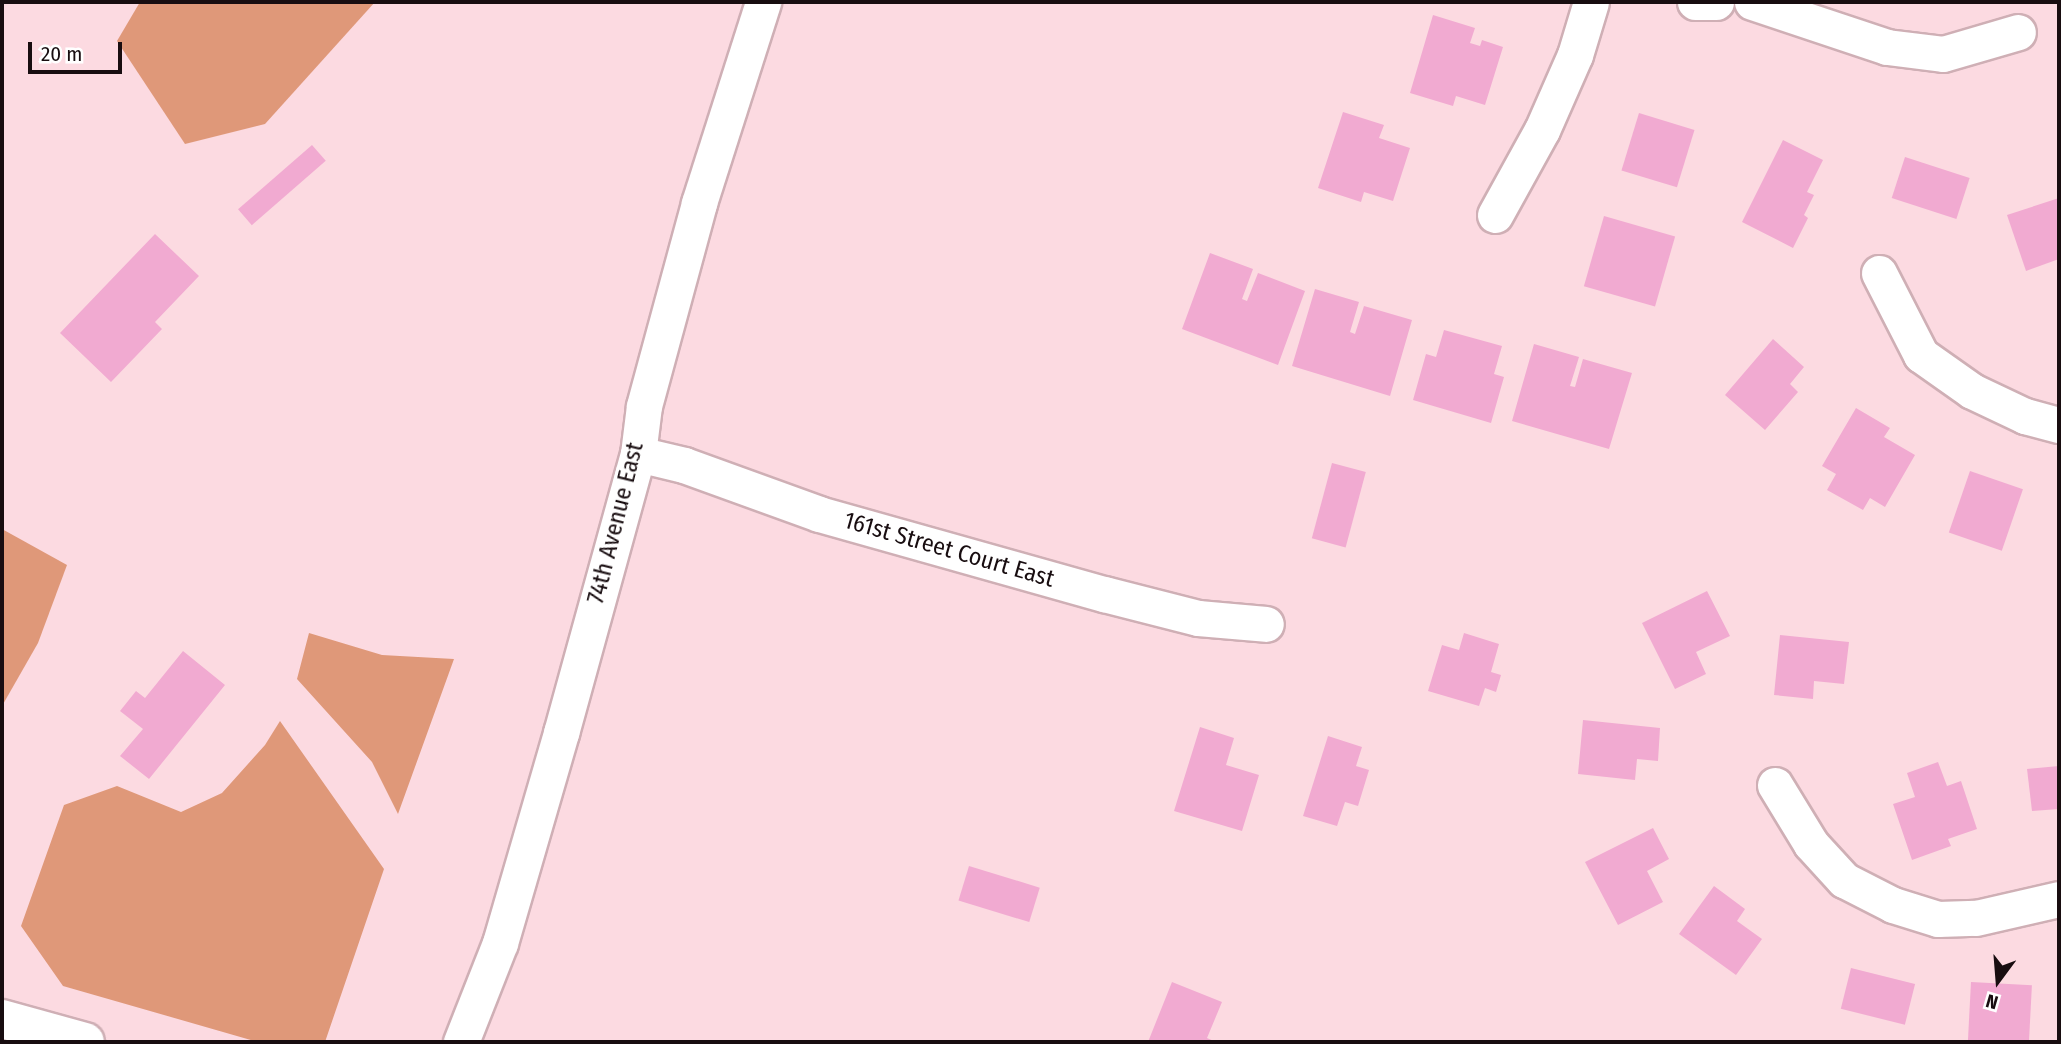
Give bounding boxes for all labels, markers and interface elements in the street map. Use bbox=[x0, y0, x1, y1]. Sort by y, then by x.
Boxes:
scale bar bbox=[32, 28, 126, 72]
text: 20 m bbox=[41, 41, 82, 67]
street label: 74th Avenue East bbox=[582, 439, 650, 607]
street label: 161st Street Court East bbox=[841, 506, 1057, 594]
north arrow bbox=[1963, 946, 2033, 1016]
text: N bbox=[1983, 989, 2001, 1014]

